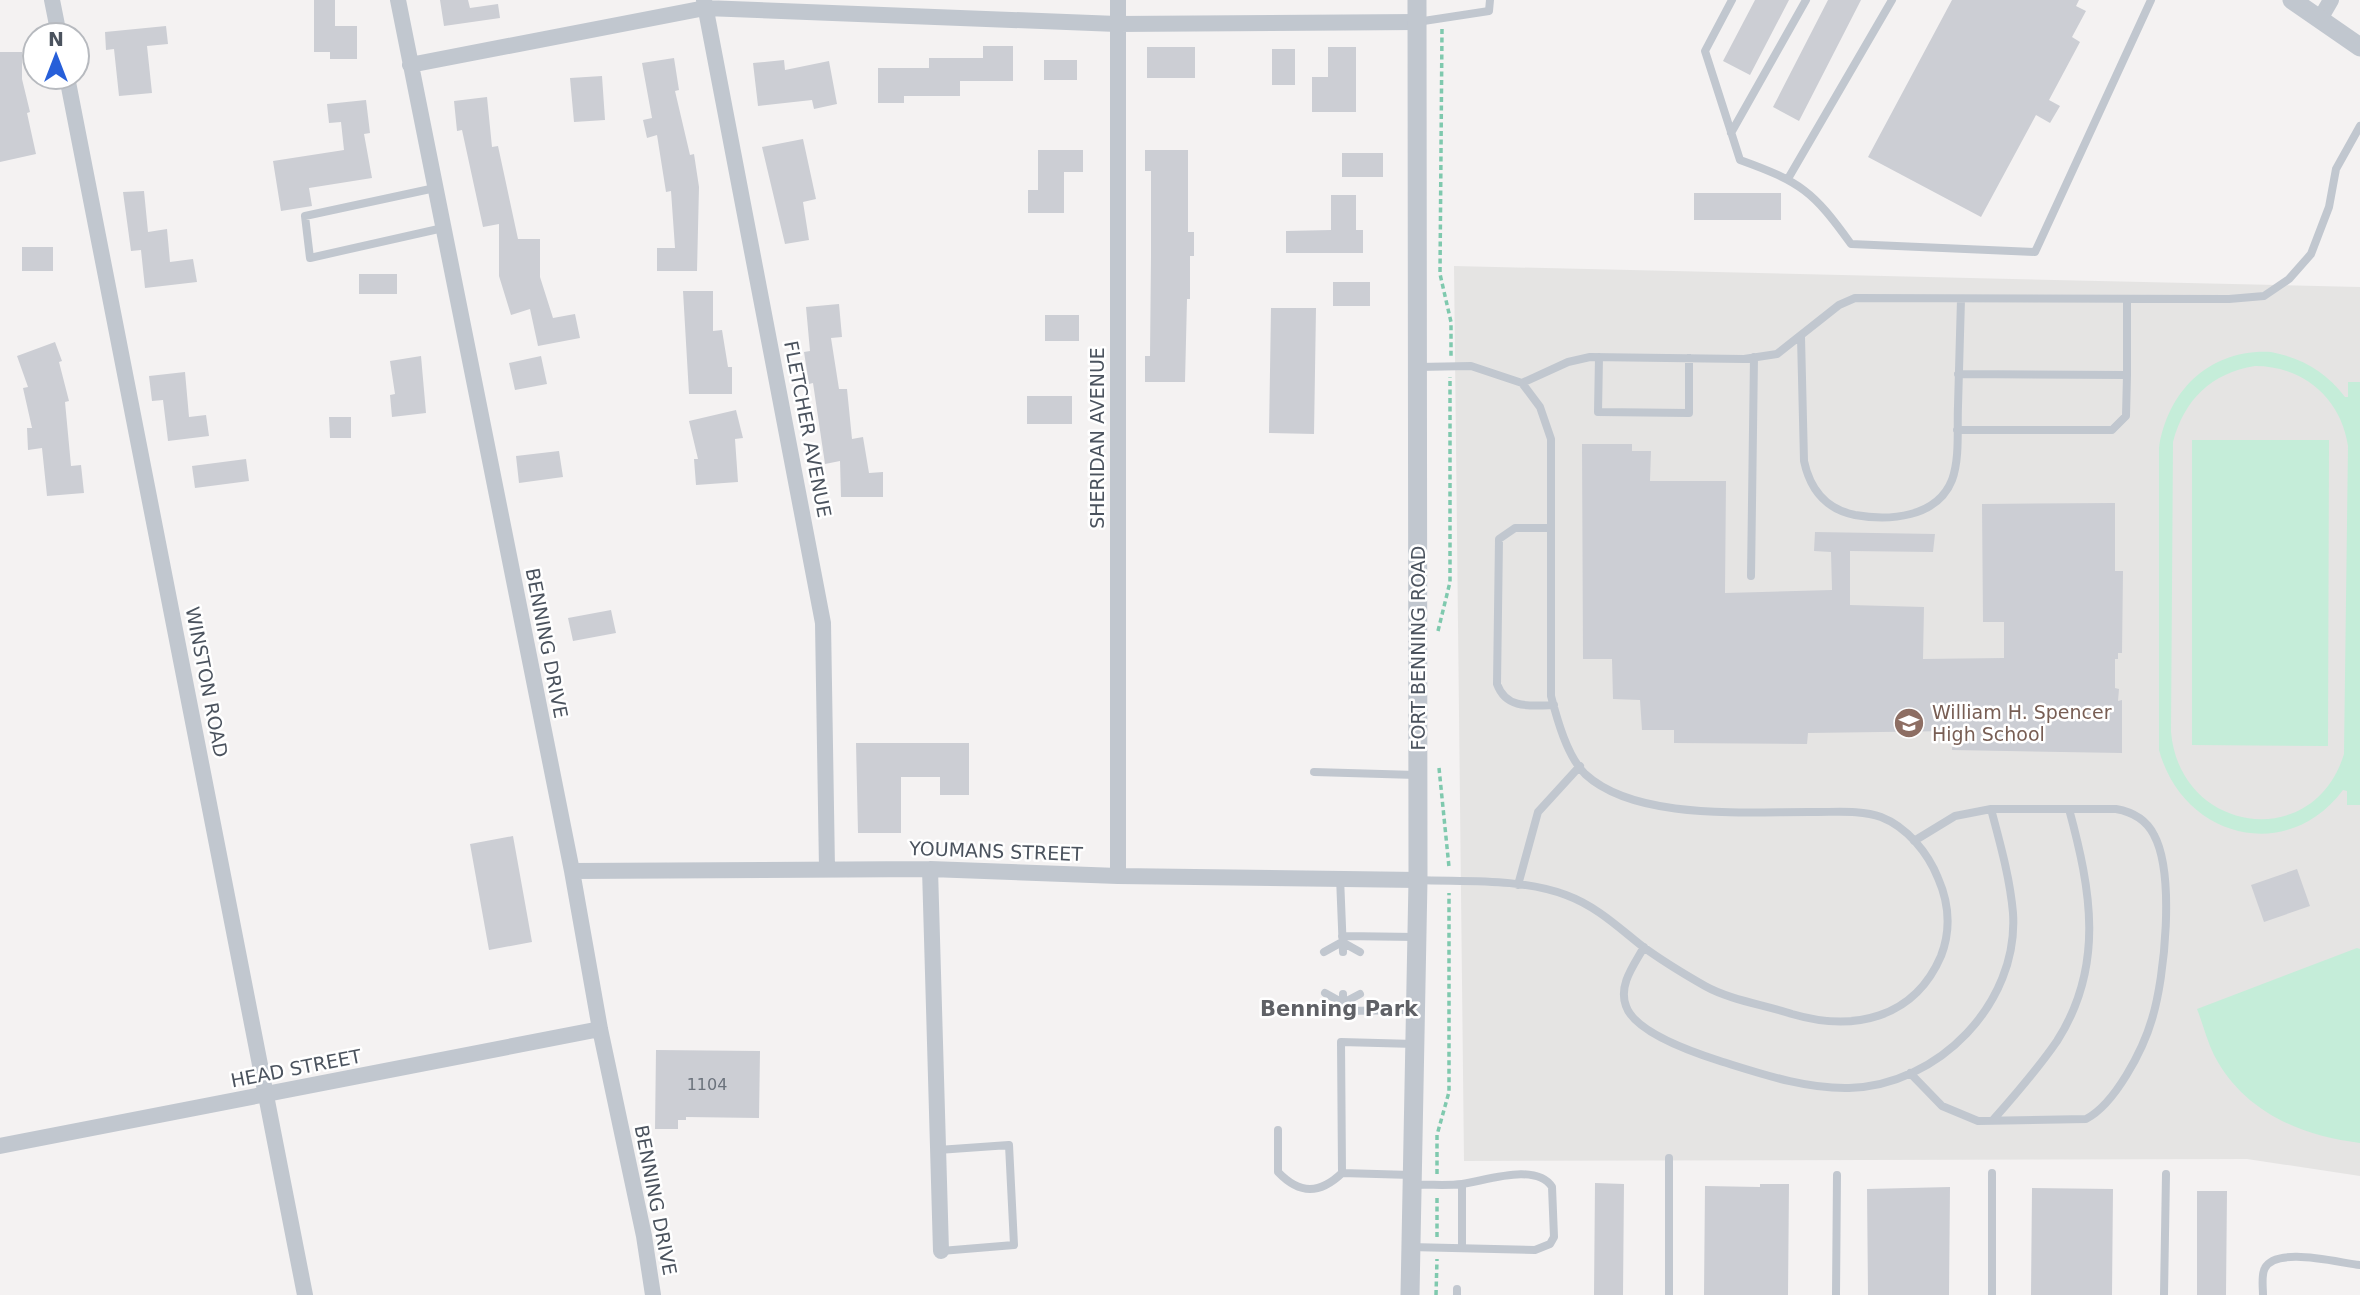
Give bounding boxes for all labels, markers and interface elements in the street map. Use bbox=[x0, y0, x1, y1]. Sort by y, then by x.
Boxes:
north arrow bbox=[21, 21, 91, 91]
text: N bbox=[48, 28, 64, 50]
street label: FLETCHER AVENUE bbox=[780, 339, 836, 519]
street label: SHERIDAN AVENUE bbox=[1086, 347, 1108, 529]
street label: FORT BENNING ROAD bbox=[1407, 546, 1429, 750]
street label: BENNING DRIVE bbox=[522, 566, 572, 720]
street label: WINSTON ROAD bbox=[182, 605, 232, 759]
place label: William H. Spencer High School bbox=[1932, 701, 2112, 745]
school or university icon: William H. Spencer High School bbox=[1892, 706, 1926, 740]
street label: YOUMANS STREET bbox=[908, 837, 1084, 865]
district label: Benning Park bbox=[1260, 997, 1419, 1021]
street label: HEAD STREET bbox=[229, 1044, 363, 1091]
house number: 1104 bbox=[687, 1075, 727, 1094]
street label: BENNING DRIVE bbox=[631, 1123, 681, 1277]

